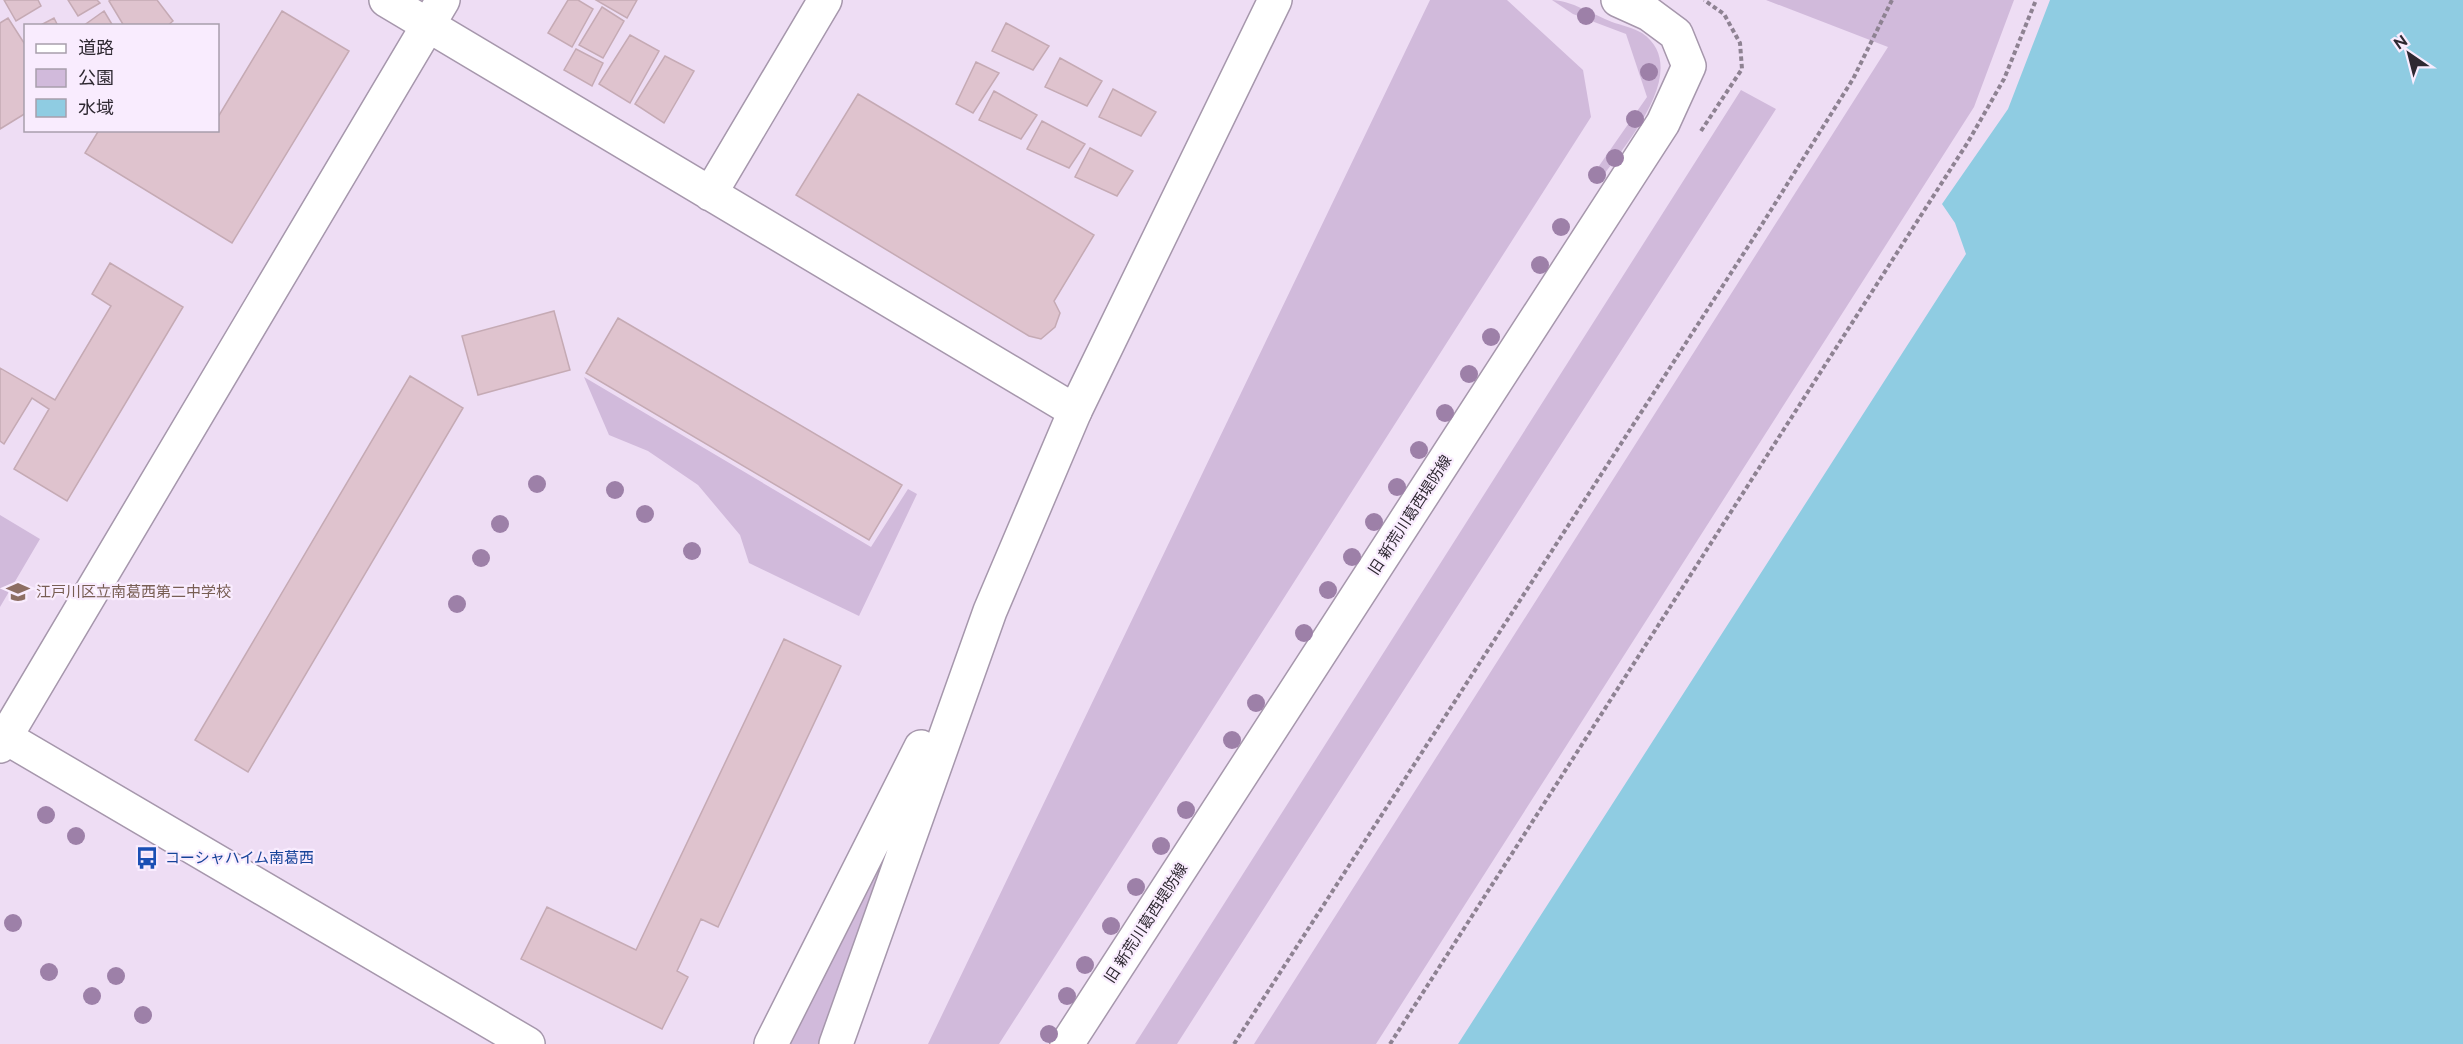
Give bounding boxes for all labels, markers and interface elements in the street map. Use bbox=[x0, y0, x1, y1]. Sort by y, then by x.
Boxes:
legend bbox=[24, 24, 219, 132]
north arrow bbox=[2379, 24, 2439, 84]
text: N bbox=[2390, 31, 2411, 53]
text: 道路 bbox=[78, 37, 114, 58]
text: 公園 bbox=[78, 67, 114, 88]
text: 水域 bbox=[78, 97, 114, 118]
street label: 旧 新荒川葛西堤防線 bbox=[1365, 452, 1455, 578]
school or university icon: 江戸川区立南葛西第二中学校 bbox=[5, 579, 31, 605]
place label: 江戸川区立南葛西第二中学校 bbox=[36, 583, 231, 601]
bus stop icon: コーシャハイム南葛西 bbox=[134, 845, 160, 871]
place label: コーシャハイム南葛西 bbox=[165, 849, 314, 867]
street label: 旧 新荒川葛西堤防線 bbox=[1101, 860, 1191, 986]

